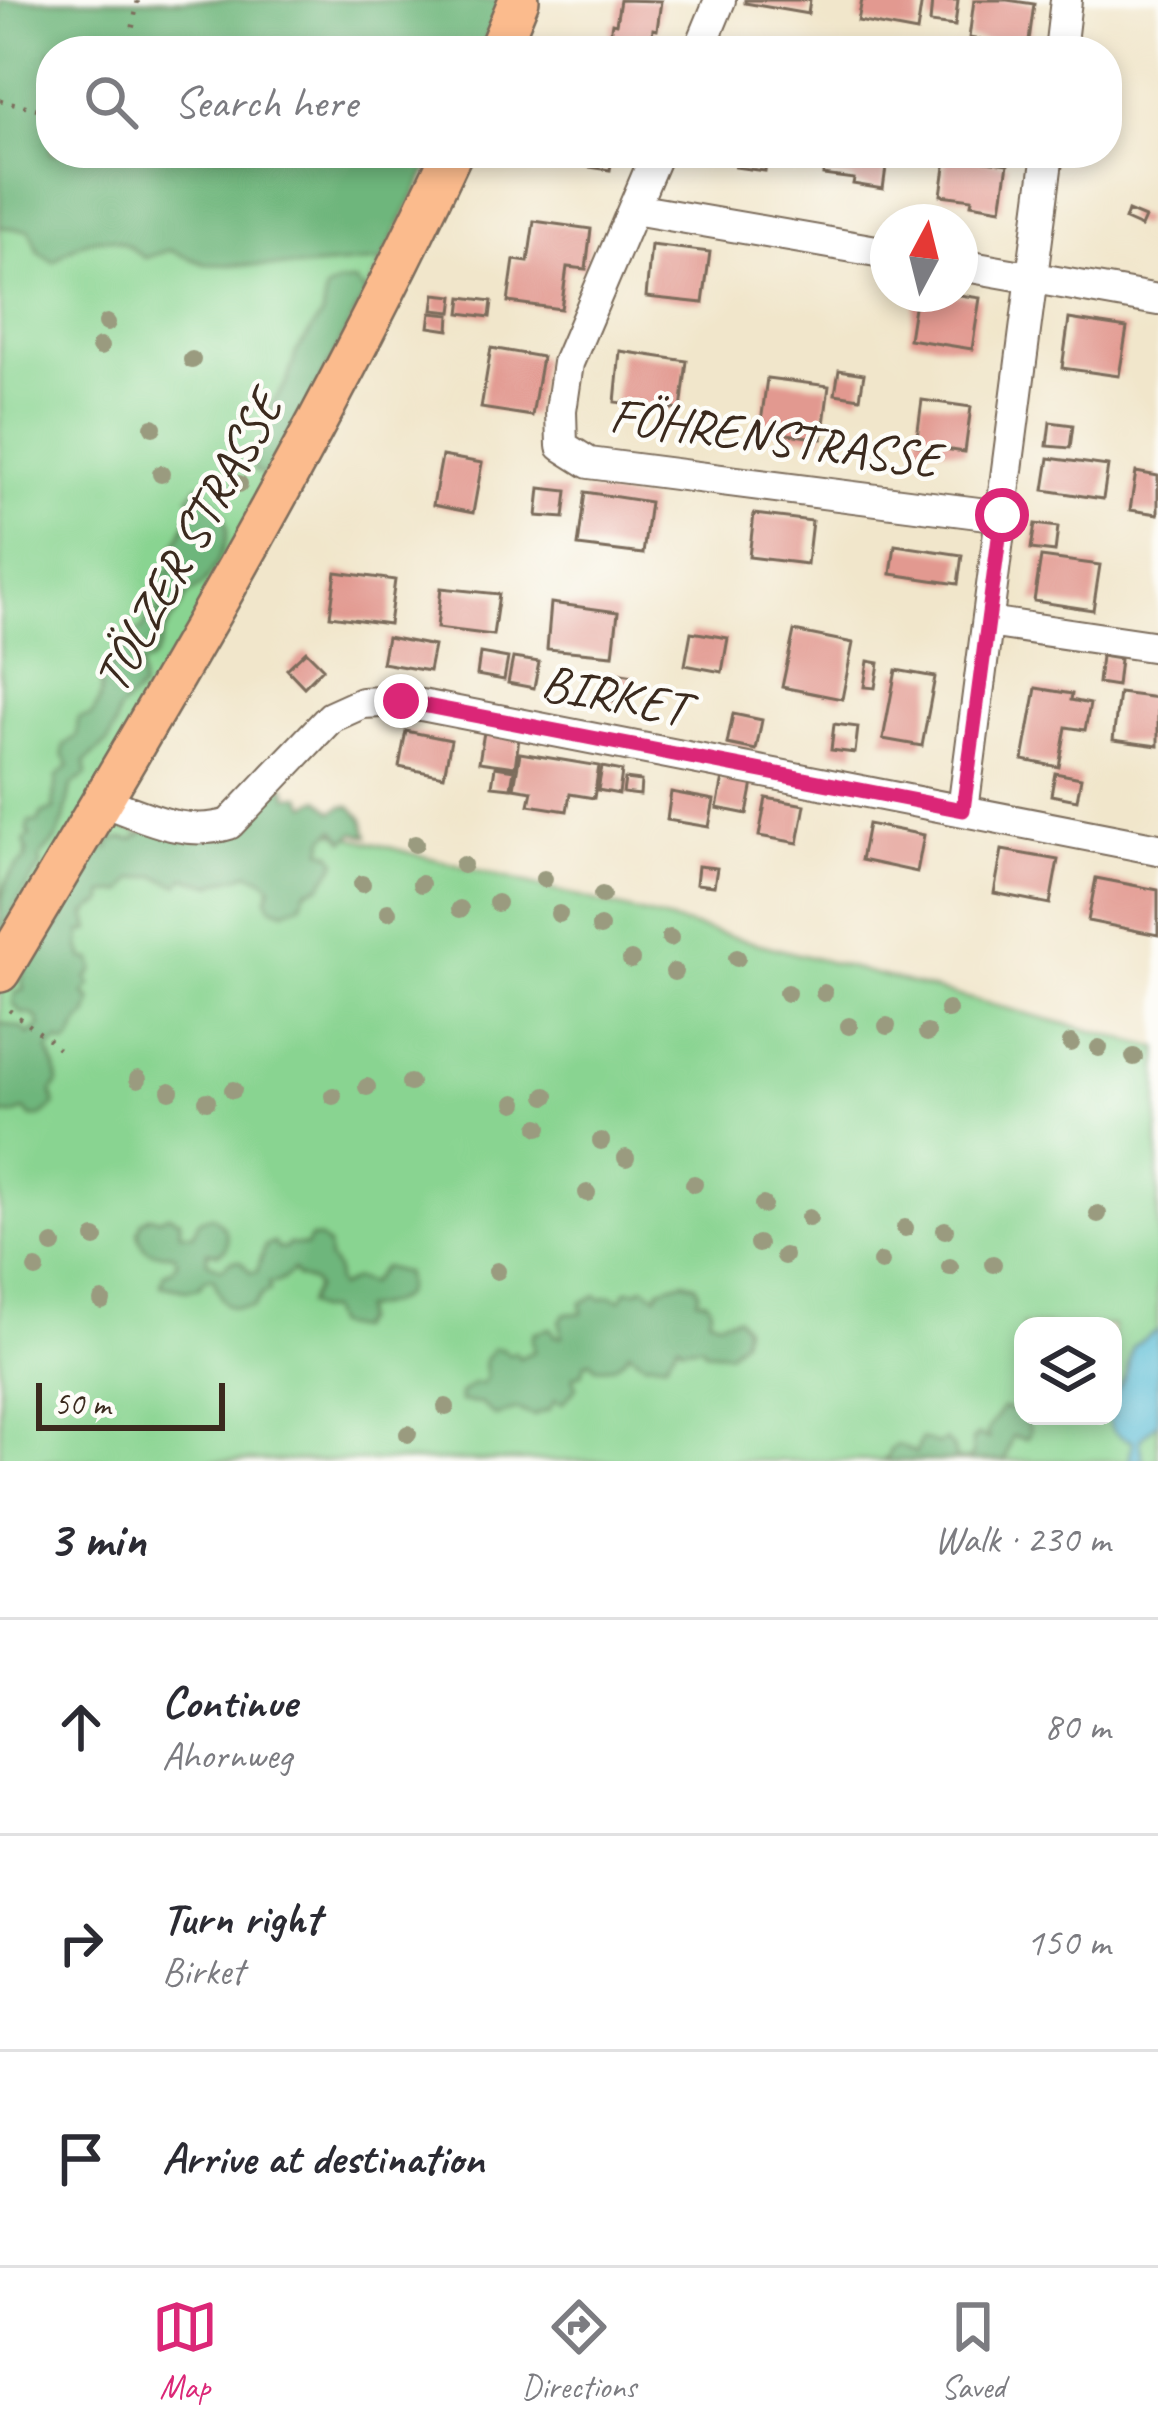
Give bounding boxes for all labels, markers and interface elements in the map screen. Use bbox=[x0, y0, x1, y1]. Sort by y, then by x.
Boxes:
search box bbox=[36, 36, 1122, 168]
icon: search bbox=[78, 69, 144, 135]
text: Search here bbox=[174, 74, 357, 131]
north arrow bbox=[870, 204, 978, 312]
street label: TÖLZER STRASSE bbox=[79, 374, 300, 703]
street label: FÖHRENSTRASSE bbox=[606, 382, 949, 493]
route start bbox=[975, 488, 1029, 542]
street label: BIRKET bbox=[536, 650, 703, 742]
route end bbox=[374, 674, 428, 728]
map controls bbox=[1014, 1317, 1122, 1425]
button: layers bbox=[1014, 1317, 1122, 1425]
scale bar bbox=[36, 1377, 225, 1430]
text: 50 m bbox=[54, 1383, 110, 1425]
text: 3 min bbox=[48, 1507, 146, 1571]
text: Walk · 230 m bbox=[934, 1515, 1110, 1564]
text: Continue bbox=[162, 1674, 296, 1731]
icon: ahead bbox=[48, 1694, 114, 1760]
text: 80 m bbox=[1044, 1702, 1110, 1751]
text: Ahornweg bbox=[162, 1731, 292, 1780]
text: Turn right bbox=[162, 1890, 320, 1947]
icon: right bbox=[48, 1910, 114, 1976]
text: 150 m bbox=[1026, 1918, 1110, 1967]
text: Birket bbox=[162, 1947, 244, 1996]
icon: arrive bbox=[48, 2126, 114, 2192]
text: Arrive at destination bbox=[162, 2130, 484, 2187]
tab: Map bbox=[152, 2294, 218, 2408]
tab: Directions bbox=[522, 2294, 636, 2408]
tab: Saved bbox=[940, 2294, 1006, 2408]

